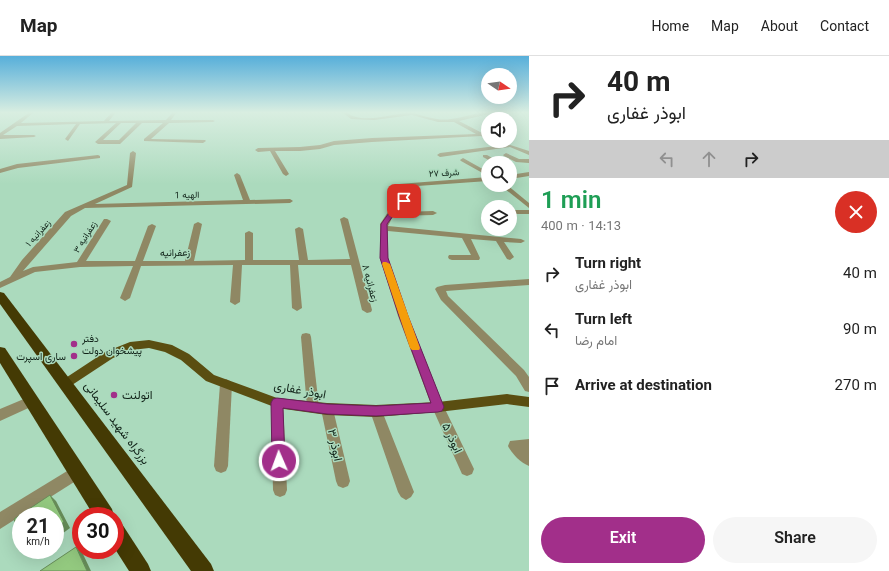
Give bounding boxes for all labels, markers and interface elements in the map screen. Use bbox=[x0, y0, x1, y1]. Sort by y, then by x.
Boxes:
text: Map bbox=[20, 13, 58, 42]
text: Home bbox=[651, 17, 689, 39]
text: Map bbox=[711, 17, 739, 39]
text: About bbox=[761, 17, 798, 39]
text: Contact bbox=[820, 17, 869, 39]
text: 40 m bbox=[607, 62, 670, 106]
north arrow bbox=[481, 68, 517, 104]
map controls bbox=[481, 68, 517, 236]
icon: right bbox=[541, 72, 593, 124]
text: ابوذر غفاری bbox=[607, 101, 686, 129]
button: sound bbox=[481, 112, 517, 148]
icon: left bbox=[656, 148, 678, 170]
icon: ahead bbox=[698, 148, 720, 170]
icon: right bbox=[740, 148, 762, 170]
button: search bbox=[481, 156, 517, 192]
street label: شرف ۲۷ bbox=[429, 166, 459, 182]
text: 1 min bbox=[541, 183, 601, 221]
pin bbox=[387, 184, 421, 218]
street label: الهیه 1 bbox=[175, 189, 199, 203]
icon: arrive bbox=[393, 190, 415, 212]
button: close bbox=[835, 191, 877, 233]
button: layers bbox=[481, 200, 517, 236]
street label: زعفرانیه ۱ bbox=[23, 217, 55, 250]
text: 400 m · 14:13 bbox=[541, 217, 621, 237]
street label: زعفرانیه ۳ bbox=[71, 219, 101, 256]
street label: زعفرانیه bbox=[160, 246, 190, 261]
text: Turn right bbox=[575, 253, 641, 276]
street label: زعفرانیه ۸ bbox=[357, 263, 382, 304]
icon: right bbox=[541, 263, 563, 285]
text: 40 m bbox=[843, 263, 877, 286]
text: ابوذر غفاری bbox=[575, 276, 632, 296]
text: Turn left bbox=[575, 309, 632, 332]
icon: left bbox=[541, 319, 563, 341]
text: 90 m bbox=[843, 319, 877, 342]
place label: دفتر پیشخوان دولت bbox=[81, 332, 142, 359]
text: امام رضا bbox=[575, 332, 617, 352]
marker: دفتر پیشخوان دولت bbox=[69, 339, 79, 349]
place label: ساری اسپرت bbox=[16, 350, 66, 365]
marker: ساری اسپرت bbox=[69, 351, 79, 361]
icon: arrive bbox=[541, 375, 563, 397]
text: Arrive at destination bbox=[575, 375, 712, 398]
text: 270 m bbox=[835, 375, 877, 398]
street label: بزرگراه شهید سلیمانی bbox=[79, 378, 153, 469]
street label: ابوذر غفاری bbox=[272, 378, 327, 404]
place label: اتولنت bbox=[122, 387, 152, 405]
marker: اتولنت bbox=[109, 390, 119, 400]
street label: ابوذر ۵ bbox=[436, 420, 466, 457]
street label: ابوذر ۳ bbox=[322, 427, 346, 463]
position arrow bbox=[258, 440, 300, 482]
speed limit sign: 30 bbox=[72, 507, 124, 559]
text: 21 bbox=[27, 512, 49, 544]
button: Exit bbox=[541, 517, 705, 563]
button: Share bbox=[713, 517, 877, 563]
text: km/h bbox=[26, 535, 50, 550]

